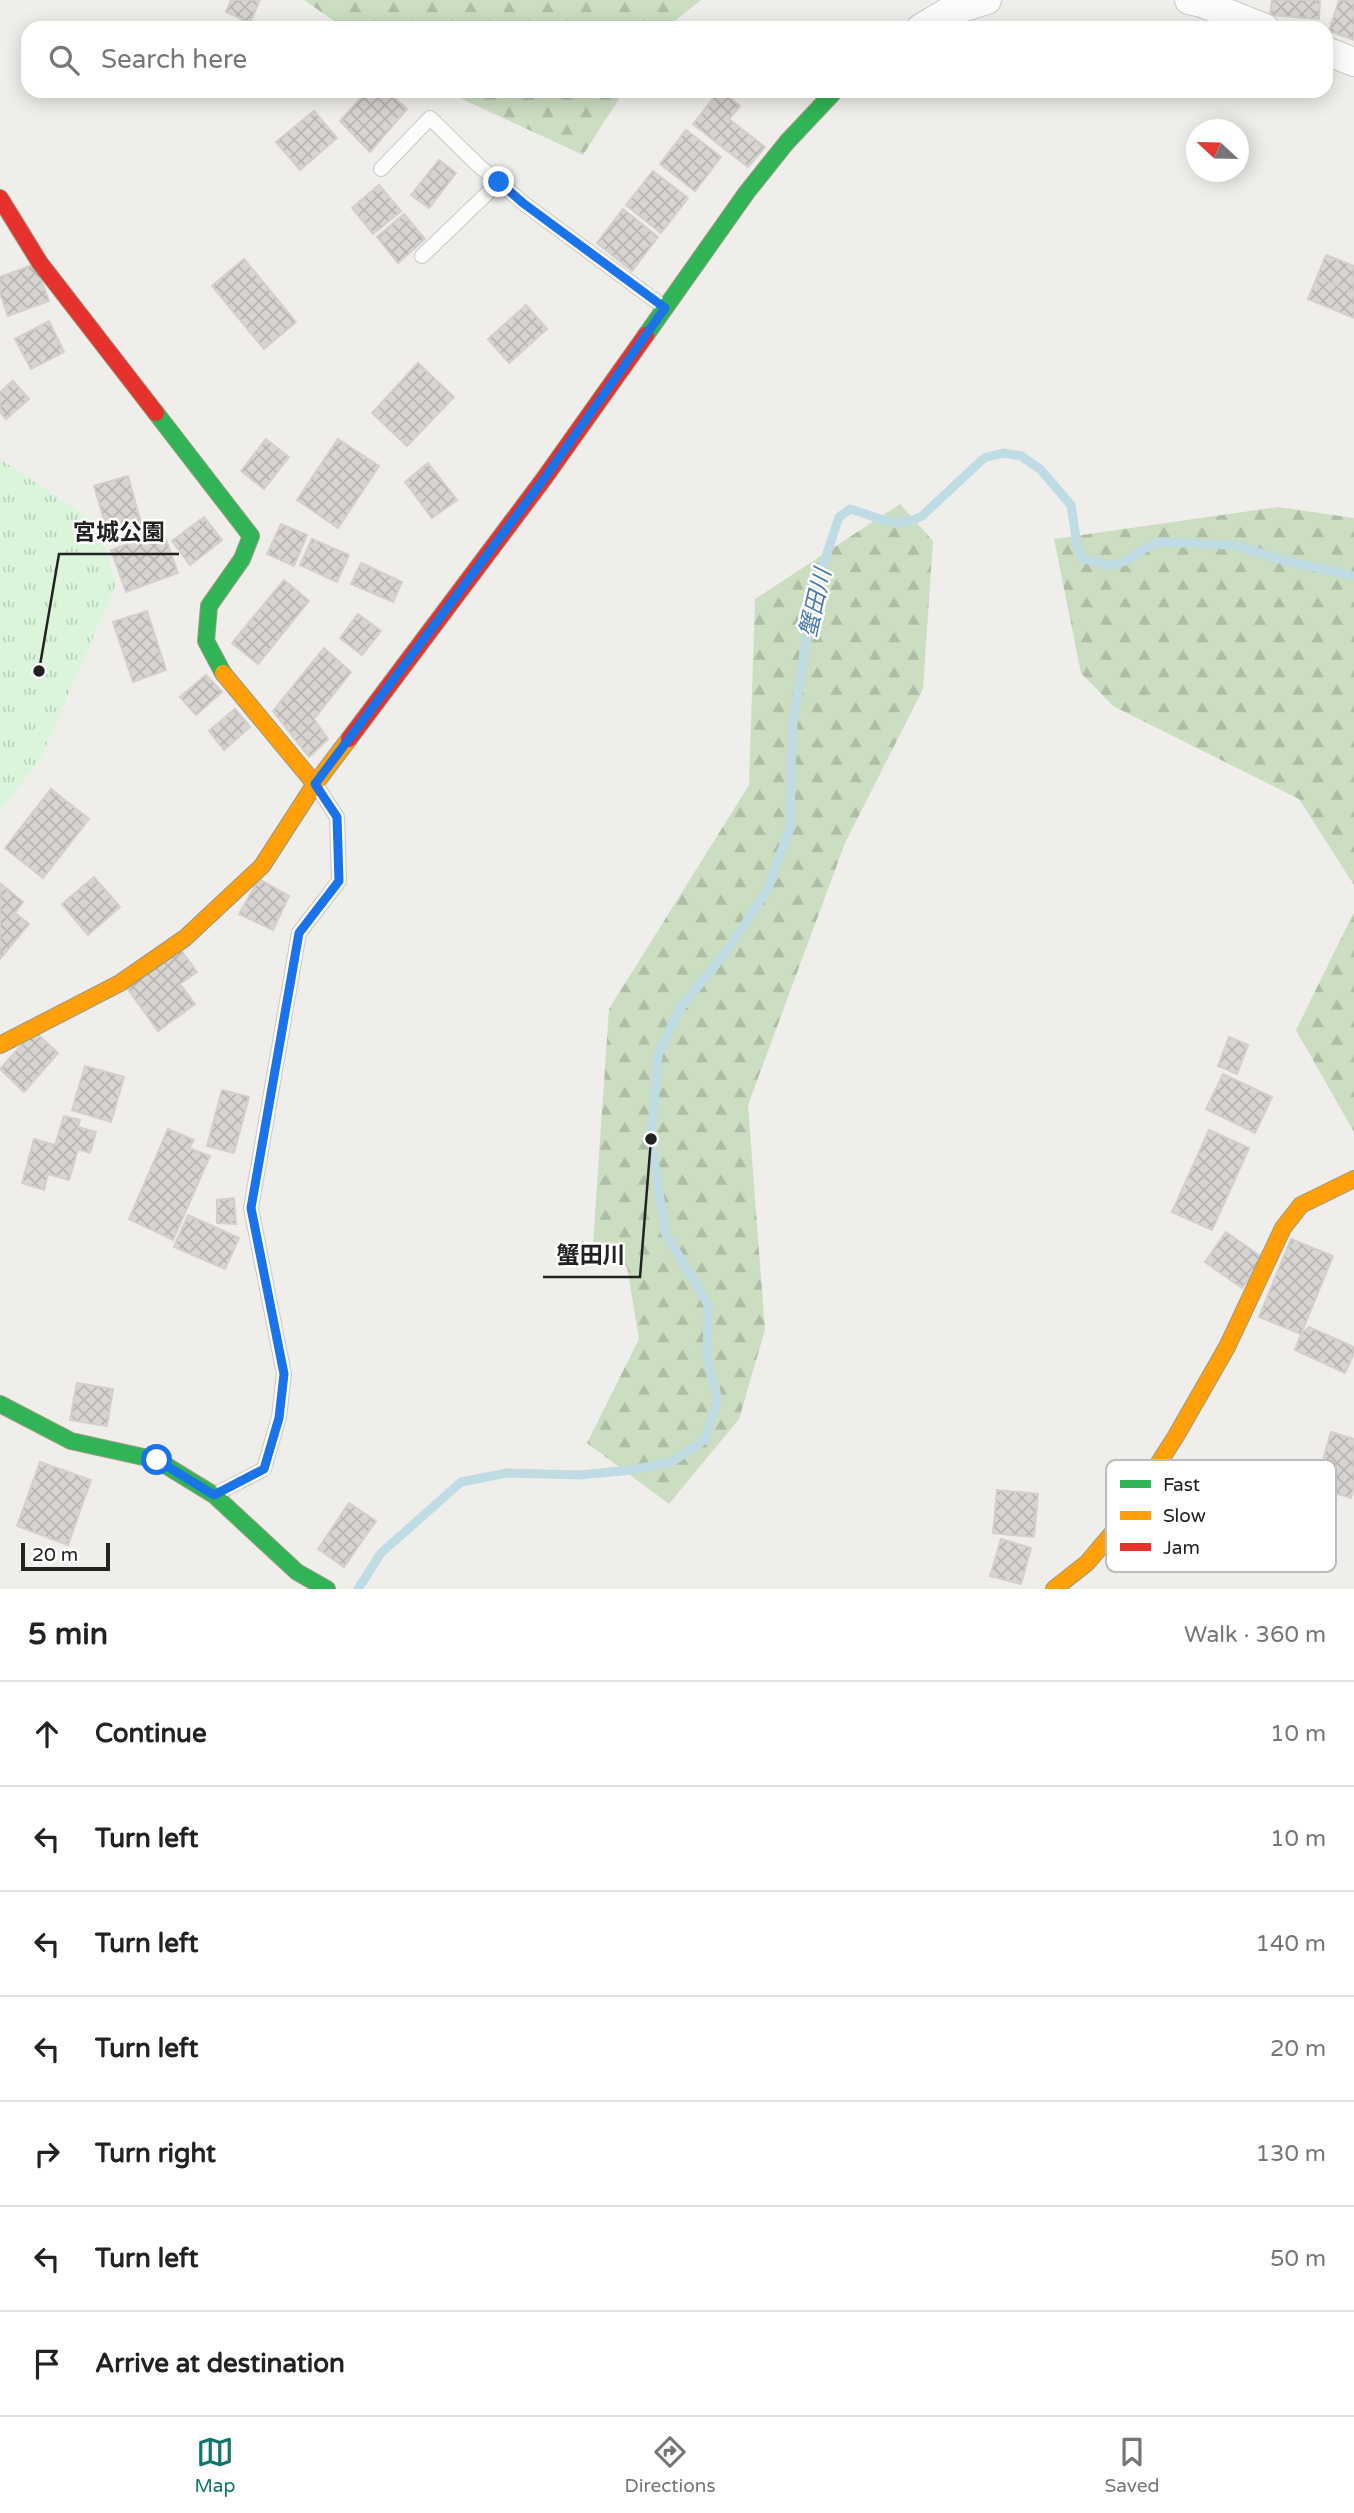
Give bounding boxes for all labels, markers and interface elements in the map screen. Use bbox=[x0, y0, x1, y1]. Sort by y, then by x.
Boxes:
search box bbox=[21, 21, 1333, 98]
icon: search bbox=[45, 41, 83, 79]
text: Search here bbox=[101, 44, 247, 75]
north arrow bbox=[1186, 119, 1249, 182]
route end bbox=[483, 166, 514, 197]
callout: 宮城公園 bbox=[59, 510, 179, 554]
text: 宮城公園 bbox=[73, 519, 165, 547]
water label: 蟹田川 bbox=[795, 564, 838, 640]
callout: 蟹田川 bbox=[543, 1233, 640, 1277]
text: 蟹田川 bbox=[557, 1242, 626, 1270]
route start bbox=[141, 1444, 172, 1475]
legend bbox=[1106, 1460, 1336, 1572]
text: Fast bbox=[1163, 1474, 1200, 1496]
text: Slow bbox=[1163, 1505, 1206, 1527]
text: Jam bbox=[1163, 1537, 1200, 1559]
scale bar bbox=[21, 1540, 110, 1572]
text: 20 m bbox=[32, 1544, 78, 1566]
text: 5 min bbox=[28, 1616, 108, 1653]
text: Walk · 360 m bbox=[1184, 1621, 1326, 1649]
icon: ahead bbox=[28, 1715, 66, 1753]
text: Continue bbox=[95, 1718, 207, 1749]
text: 10 m bbox=[1270, 1720, 1326, 1748]
icon: left bbox=[28, 1820, 66, 1858]
text: Turn left bbox=[95, 1823, 198, 1854]
text: 10 m bbox=[1270, 1825, 1326, 1853]
icon: left bbox=[28, 1925, 66, 1963]
text: Turn left bbox=[95, 1928, 198, 1959]
text: 140 m bbox=[1256, 1930, 1326, 1958]
icon: left bbox=[28, 2030, 66, 2068]
text: Turn left bbox=[95, 2033, 198, 2064]
text: 20 m bbox=[1270, 2035, 1326, 2063]
icon: right bbox=[28, 2135, 66, 2173]
text: Turn right bbox=[95, 2138, 216, 2169]
text: 130 m bbox=[1256, 2140, 1326, 2168]
icon: left bbox=[28, 2240, 66, 2278]
text: Turn left bbox=[95, 2243, 198, 2274]
text: 50 m bbox=[1270, 2245, 1326, 2273]
icon: arrive bbox=[28, 2345, 66, 2383]
text: Arrive at destination bbox=[95, 2348, 345, 2379]
tab: Map bbox=[195, 2433, 236, 2497]
tab: Directions bbox=[625, 2433, 716, 2497]
tab: Saved bbox=[1105, 2433, 1159, 2497]

